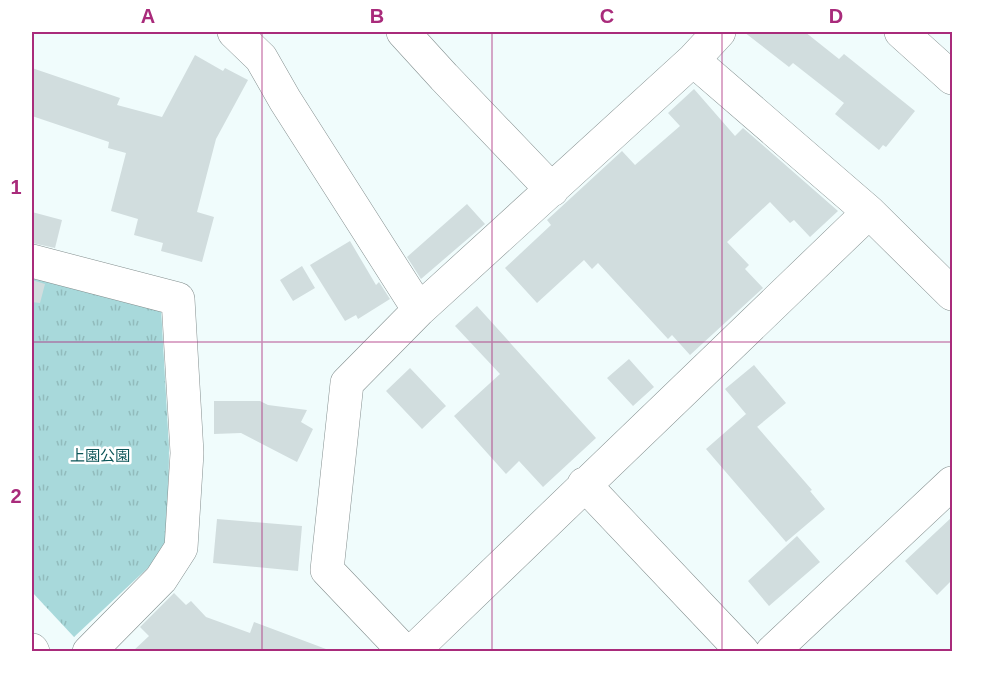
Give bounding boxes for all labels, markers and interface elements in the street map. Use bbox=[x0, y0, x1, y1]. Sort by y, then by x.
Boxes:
text: A bbox=[141, 5, 155, 27]
text: B bbox=[370, 5, 384, 27]
text: C bbox=[600, 5, 614, 27]
text: D bbox=[829, 5, 843, 27]
text: 1 bbox=[10, 176, 22, 198]
park label: 上園公園 bbox=[70, 447, 130, 464]
text: 2 bbox=[10, 485, 22, 507]

